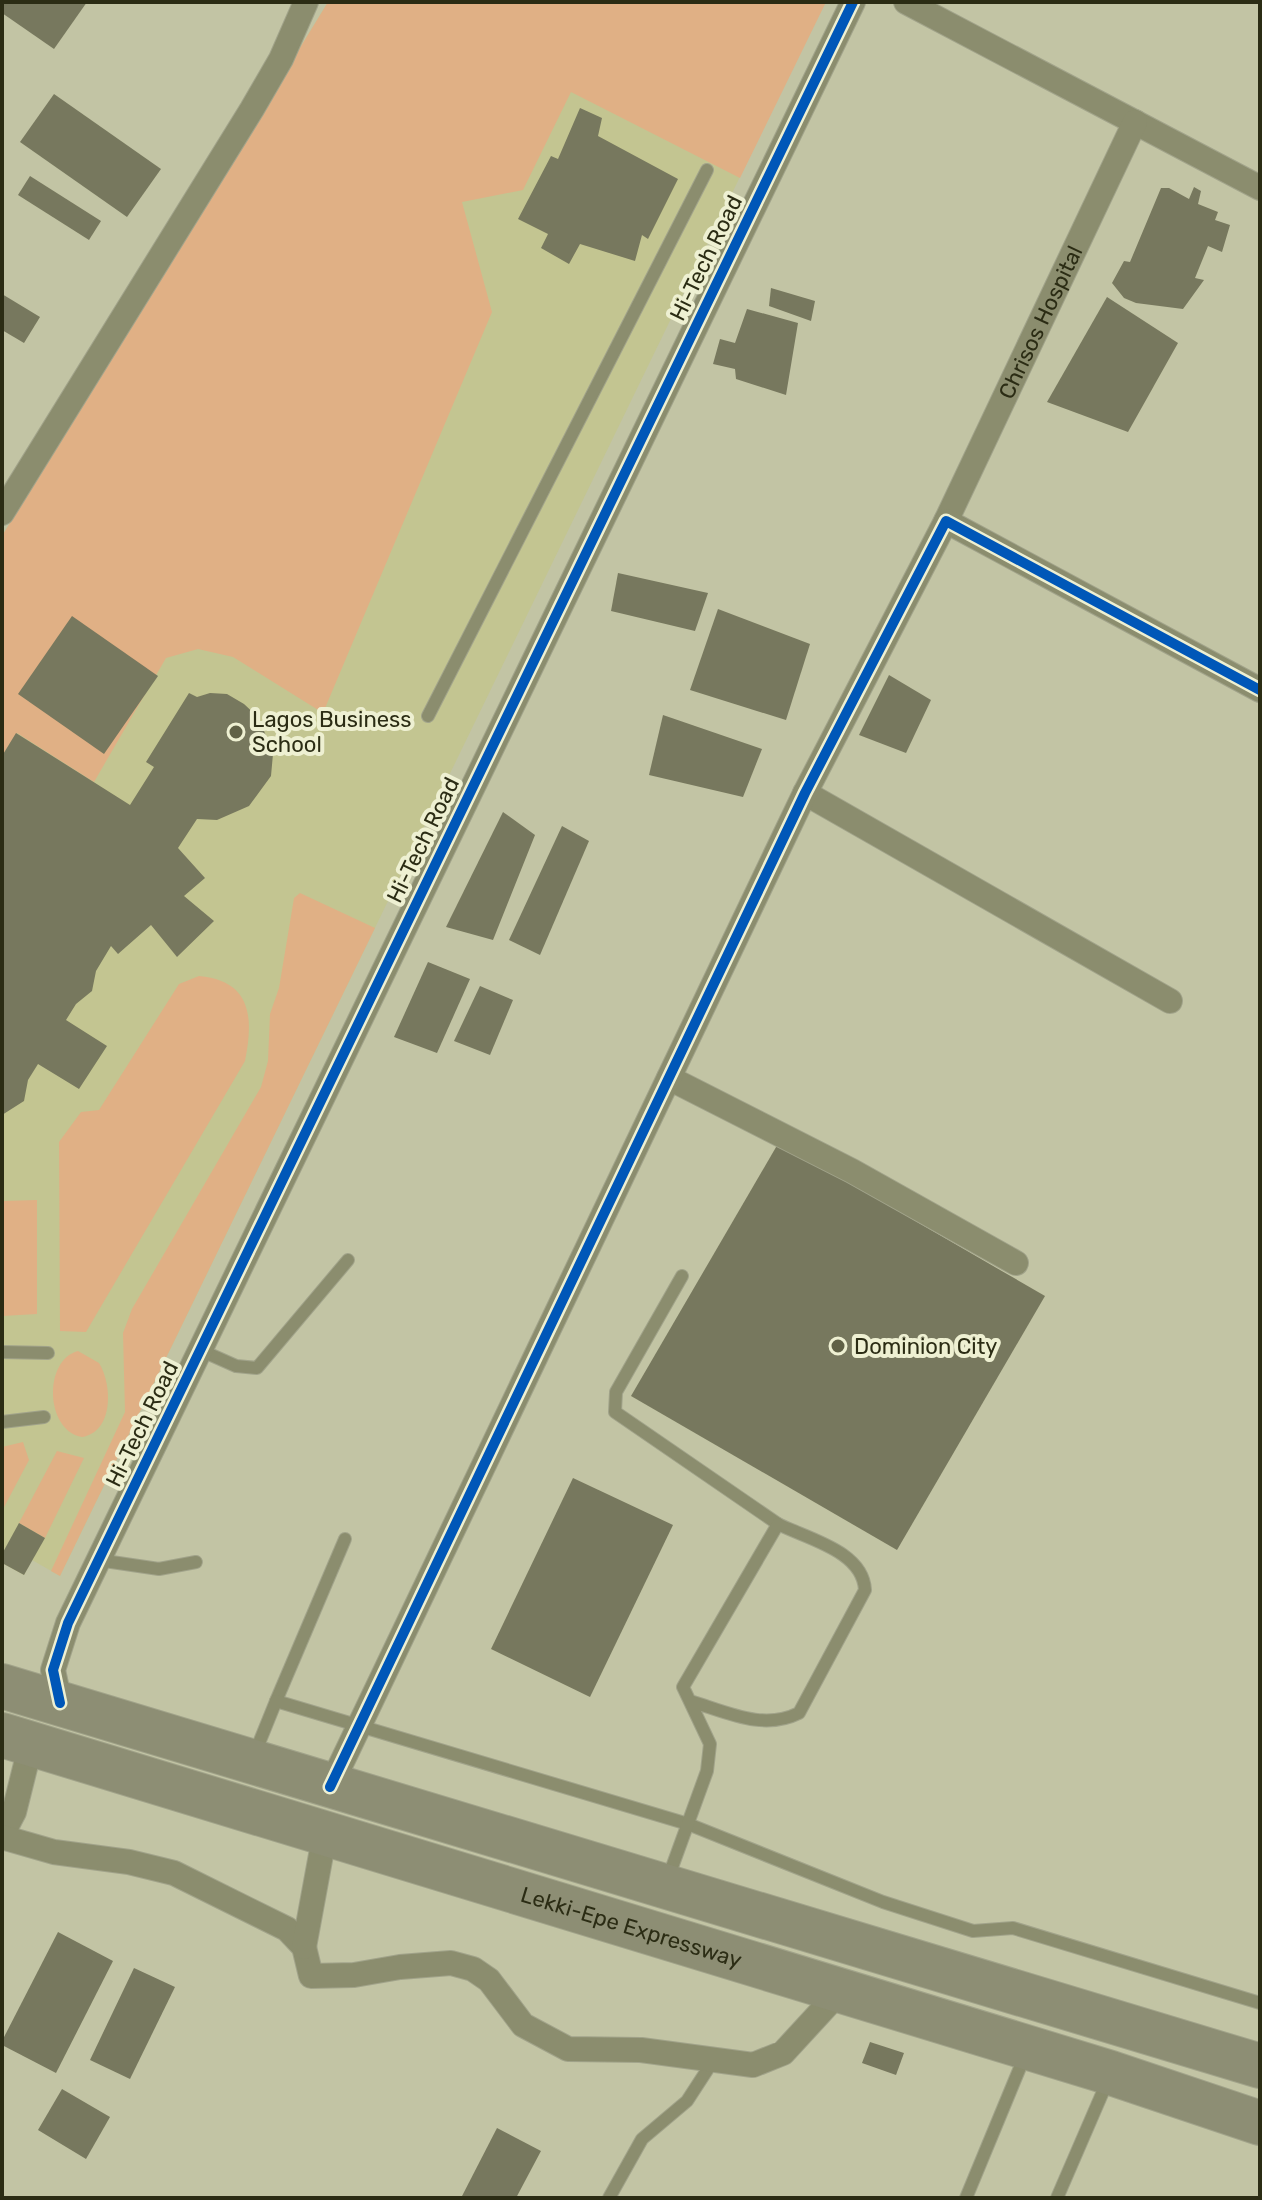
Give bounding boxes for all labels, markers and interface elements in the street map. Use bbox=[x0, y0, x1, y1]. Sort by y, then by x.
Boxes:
street label: Hi-Tech Road bbox=[664, 191, 748, 325]
street label: Chrisos Hospital bbox=[992, 241, 1088, 403]
place label: Lagos Business School bbox=[252, 706, 411, 758]
marker: Lagos Business School bbox=[227, 723, 245, 741]
street label: Hi-Tech Road bbox=[381, 773, 465, 907]
place label: Dominion City bbox=[854, 1333, 997, 1360]
marker: Dominion City bbox=[829, 1337, 847, 1355]
street label: Hi-Tech Road bbox=[100, 1357, 184, 1491]
street label: Lekki-Epe Expressway bbox=[518, 1880, 745, 1973]

